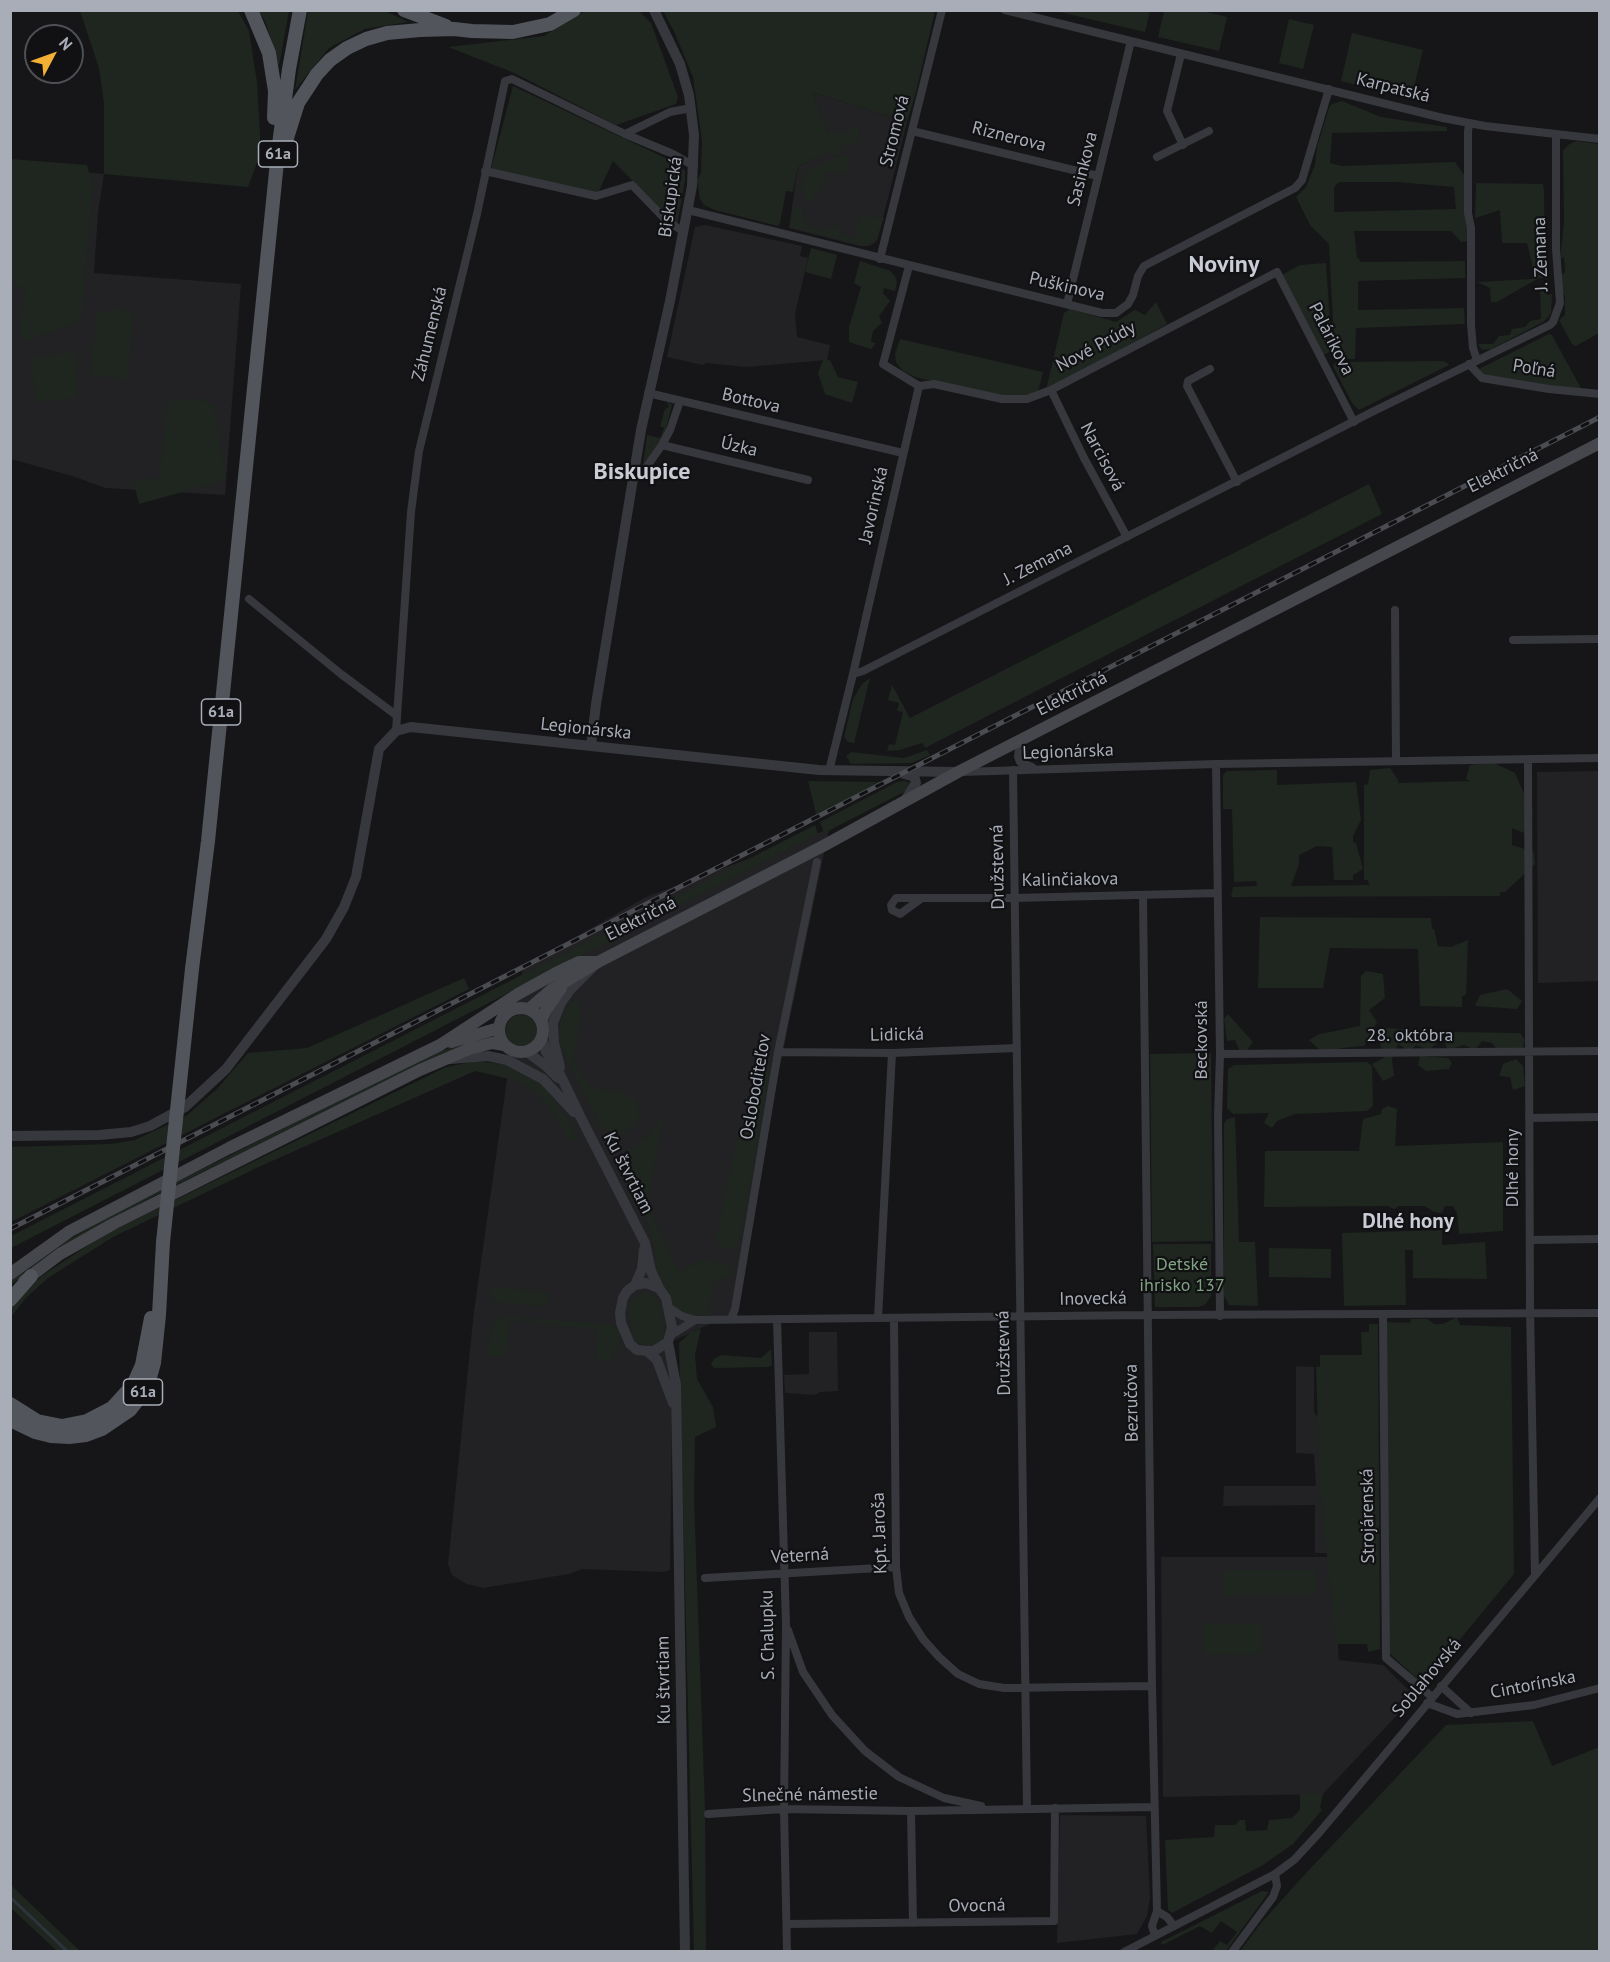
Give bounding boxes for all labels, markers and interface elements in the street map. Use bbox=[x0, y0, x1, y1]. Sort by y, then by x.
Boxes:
north arrow bbox=[24, 24, 84, 84]
text: N bbox=[55, 33, 77, 54]
street label: Karpatská bbox=[1354, 68, 1432, 108]
street label: Stromová bbox=[876, 93, 914, 169]
street label: Riznerova bbox=[970, 117, 1048, 157]
street label: Sasinkova bbox=[1063, 129, 1103, 209]
road number: 61a bbox=[258, 141, 298, 167]
street label: Biskupická bbox=[655, 155, 687, 239]
street label: J. Zemana bbox=[1529, 217, 1553, 291]
district label: Noviny bbox=[1189, 251, 1259, 279]
street label: Puškinova bbox=[1027, 268, 1107, 306]
street label: Záhumenská bbox=[408, 284, 452, 384]
street label: Palárikova bbox=[1303, 299, 1359, 379]
street label: Nové Prúdy bbox=[1052, 317, 1140, 377]
street label: Poľná bbox=[1511, 355, 1557, 383]
street label: Bottova bbox=[720, 384, 782, 418]
street label: Narcisová bbox=[1075, 419, 1129, 495]
street label: Úzka bbox=[718, 432, 760, 462]
street label: Električná bbox=[1464, 444, 1542, 498]
district label: Biskupice bbox=[593, 458, 691, 486]
street label: Javorinská bbox=[855, 464, 893, 546]
street label: J. Zemana bbox=[1000, 538, 1076, 590]
street label: Električná bbox=[1033, 667, 1111, 721]
road number: 61a bbox=[202, 699, 240, 725]
street label: Legionárska bbox=[539, 713, 633, 745]
street label: Legionárska bbox=[1022, 740, 1114, 764]
street label: Družstevná bbox=[986, 824, 1010, 910]
street label: Kalinčiakova bbox=[1021, 868, 1119, 892]
street label: Električná bbox=[602, 892, 680, 946]
street label: Beckovská bbox=[1191, 1000, 1213, 1080]
street label: Lidická bbox=[870, 1024, 924, 1046]
street label: 28. októbra bbox=[1367, 1025, 1453, 1047]
street label: Osloboditeľov bbox=[736, 1032, 776, 1142]
street label: Ku štvrtiam bbox=[598, 1129, 658, 1217]
street label: Dlhé hony bbox=[1502, 1129, 1524, 1207]
district label: Dlhé hony bbox=[1362, 1209, 1454, 1235]
park label: Detské ihrisko 137 bbox=[1139, 1254, 1225, 1296]
street label: Inovecká bbox=[1059, 1288, 1127, 1310]
street label: Družstevná bbox=[992, 1310, 1016, 1396]
street label: Bezručova bbox=[1121, 1364, 1143, 1442]
road number: 61a bbox=[124, 1379, 162, 1405]
street label: Strojárenská bbox=[1356, 1468, 1380, 1564]
street label: Kpt. Jaroša bbox=[868, 1492, 892, 1574]
street label: Veterná bbox=[770, 1544, 830, 1568]
street label: S. Chalupku bbox=[756, 1590, 780, 1680]
street label: Soblahovská bbox=[1388, 1634, 1466, 1722]
street label: Ku štvrtiam bbox=[652, 1636, 676, 1724]
street label: Cintorínska bbox=[1489, 1666, 1577, 1704]
street label: Slnečné námestie bbox=[742, 1783, 878, 1807]
street label: Ovocná bbox=[948, 1895, 1006, 1917]

